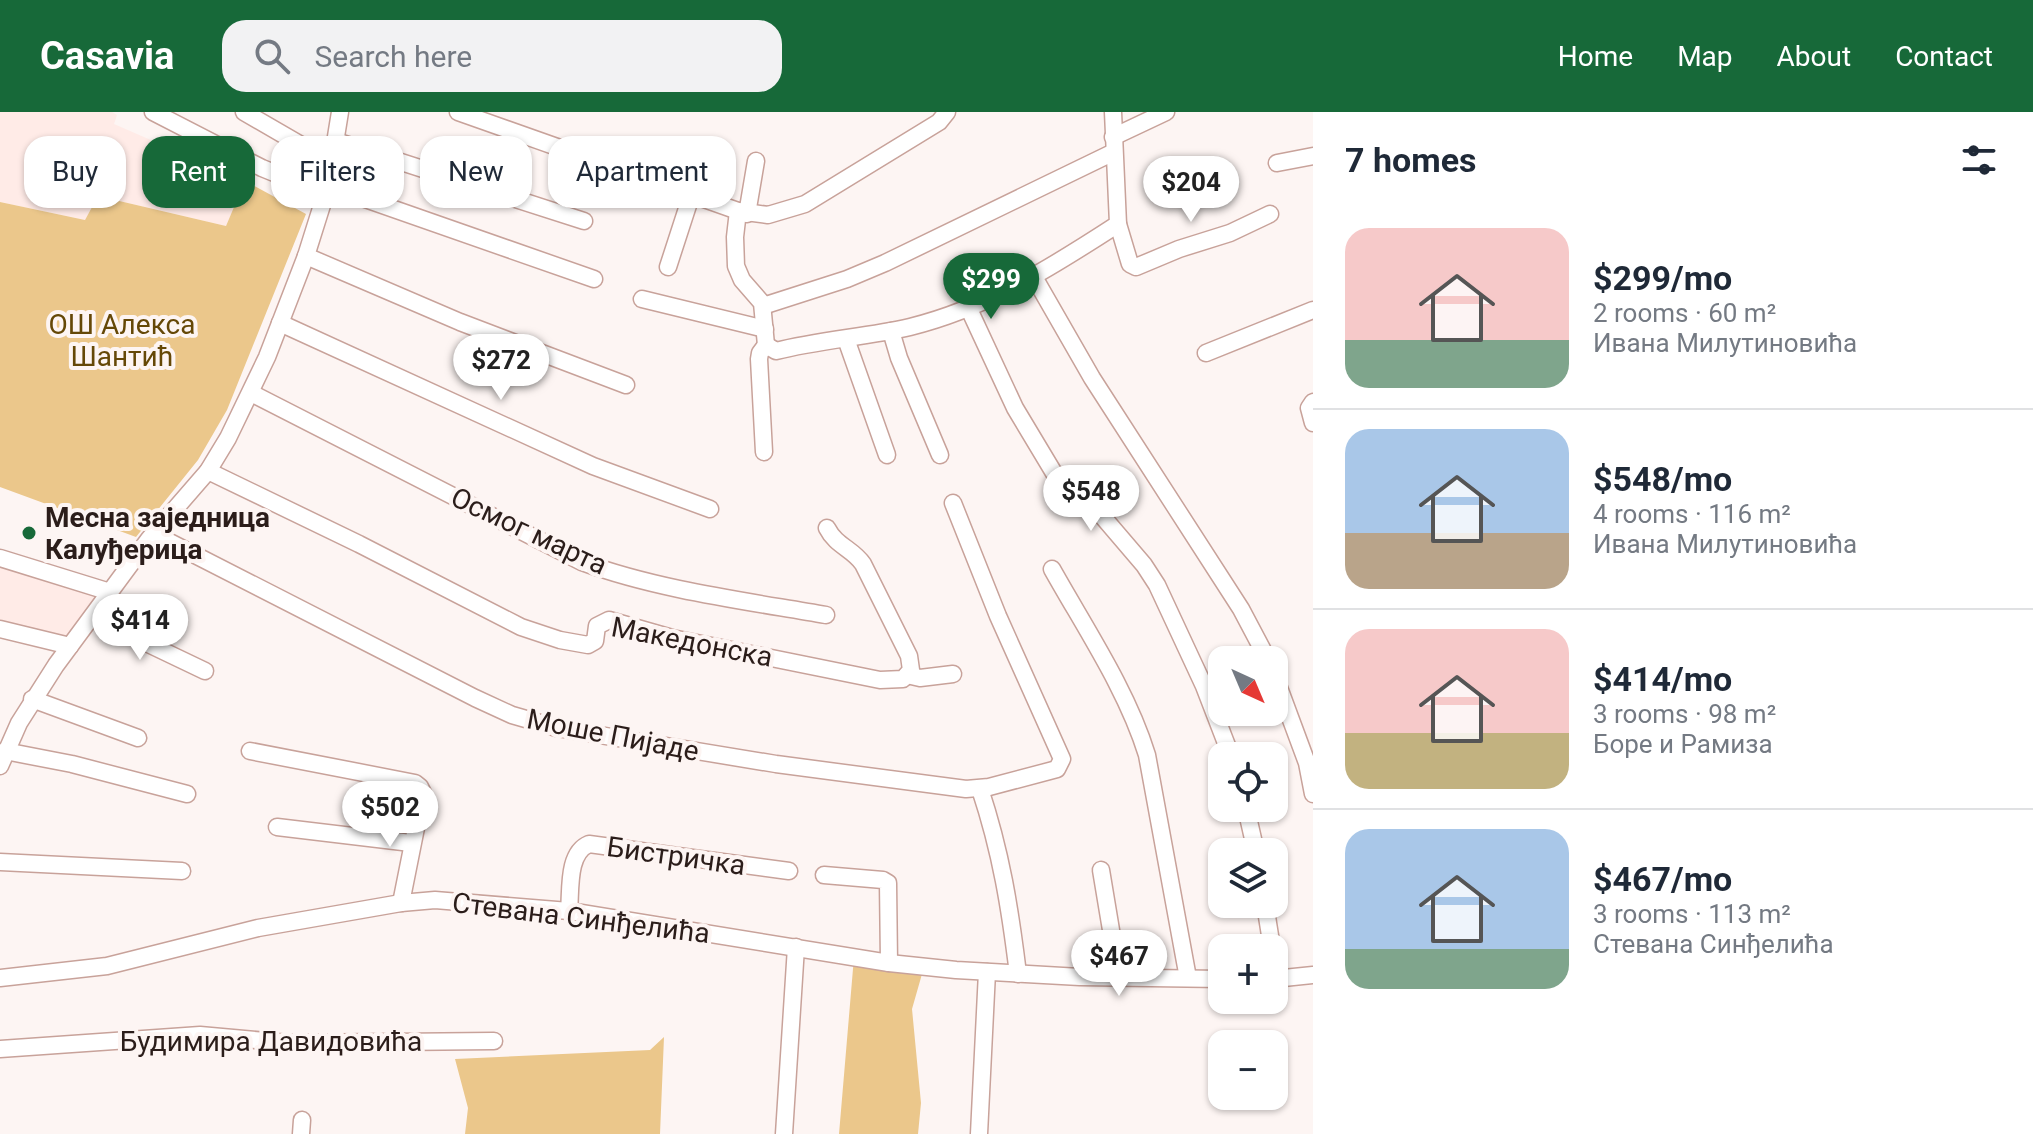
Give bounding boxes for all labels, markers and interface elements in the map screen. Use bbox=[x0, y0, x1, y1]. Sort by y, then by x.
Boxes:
search box bbox=[222, 20, 782, 92]
text: Casavia bbox=[40, 34, 174, 78]
icon: search bbox=[250, 34, 294, 78]
text: Search here bbox=[314, 39, 472, 74]
text: Home bbox=[1558, 40, 1633, 73]
text: Map bbox=[1677, 40, 1733, 73]
text: About bbox=[1777, 40, 1851, 73]
text: Contact bbox=[1895, 40, 1993, 73]
chip: Buy bbox=[24, 136, 126, 208]
chip: Rent bbox=[142, 136, 255, 208]
chip: Filters bbox=[271, 136, 404, 208]
chip: New bbox=[420, 136, 532, 208]
chip: Apartment bbox=[548, 136, 736, 208]
icon: filters bbox=[1957, 138, 2001, 182]
text: 7 homes bbox=[1345, 140, 1476, 180]
pin: $204 bbox=[1144, 156, 1238, 224]
text: $204 bbox=[1161, 167, 1221, 197]
pin: $299 bbox=[944, 253, 1038, 321]
text: $299/mo bbox=[1593, 258, 1732, 298]
icon: home bbox=[1409, 260, 1505, 356]
text: $299 bbox=[961, 264, 1021, 294]
text: 2 rooms · 60 m² bbox=[1593, 298, 1776, 328]
park label: ОШ Алекса Шантић bbox=[49, 308, 195, 373]
text: Ивана Милутиновића bbox=[1593, 328, 1857, 358]
pin: $272 bbox=[454, 334, 548, 402]
text: $272 bbox=[471, 345, 531, 375]
text: $548/mo bbox=[1593, 459, 1732, 499]
icon: home bbox=[1409, 461, 1505, 557]
pin: $548 bbox=[1044, 465, 1138, 533]
text: $548 bbox=[1061, 476, 1121, 506]
street label: Осмог марта bbox=[446, 480, 612, 582]
text: 4 rooms · 116 m² bbox=[1593, 499, 1791, 529]
place label: Месна заједница Калуђерица bbox=[45, 501, 270, 566]
marker: Месна заједница Калуђерица bbox=[20, 524, 38, 542]
text: Ивана Милутиновића bbox=[1593, 529, 1857, 559]
pin: $414 bbox=[93, 594, 187, 662]
text: $414 bbox=[110, 605, 170, 635]
street label: Македонска bbox=[609, 610, 775, 674]
north arrow bbox=[1208, 646, 1288, 726]
map controls bbox=[1208, 646, 1288, 1110]
text: $414/mo bbox=[1593, 659, 1732, 699]
icon: home bbox=[1409, 661, 1505, 757]
text: 3 rooms · 98 m² bbox=[1593, 699, 1776, 729]
street label: Моше Пијаде bbox=[524, 702, 702, 768]
text: Боре и Рамиза bbox=[1593, 729, 1773, 759]
button: locate bbox=[1208, 742, 1288, 822]
pin: $502 bbox=[343, 781, 437, 849]
text: $502 bbox=[360, 792, 420, 822]
street label: Бистричка bbox=[605, 830, 747, 882]
button: layers bbox=[1208, 838, 1288, 918]
text: $467/mo bbox=[1593, 859, 1732, 899]
icon: home bbox=[1409, 861, 1505, 957]
street label: Стевана Синђелића bbox=[450, 886, 712, 950]
text: 3 rooms · 113 m² bbox=[1593, 899, 1791, 929]
text: Стевана Синђелића bbox=[1593, 929, 1834, 959]
pin: $467 bbox=[1072, 930, 1166, 998]
button: + bbox=[1208, 934, 1288, 1014]
text: $467 bbox=[1089, 941, 1149, 971]
street label: Будимира Давидовића bbox=[120, 1025, 422, 1058]
button: − bbox=[1208, 1030, 1288, 1110]

